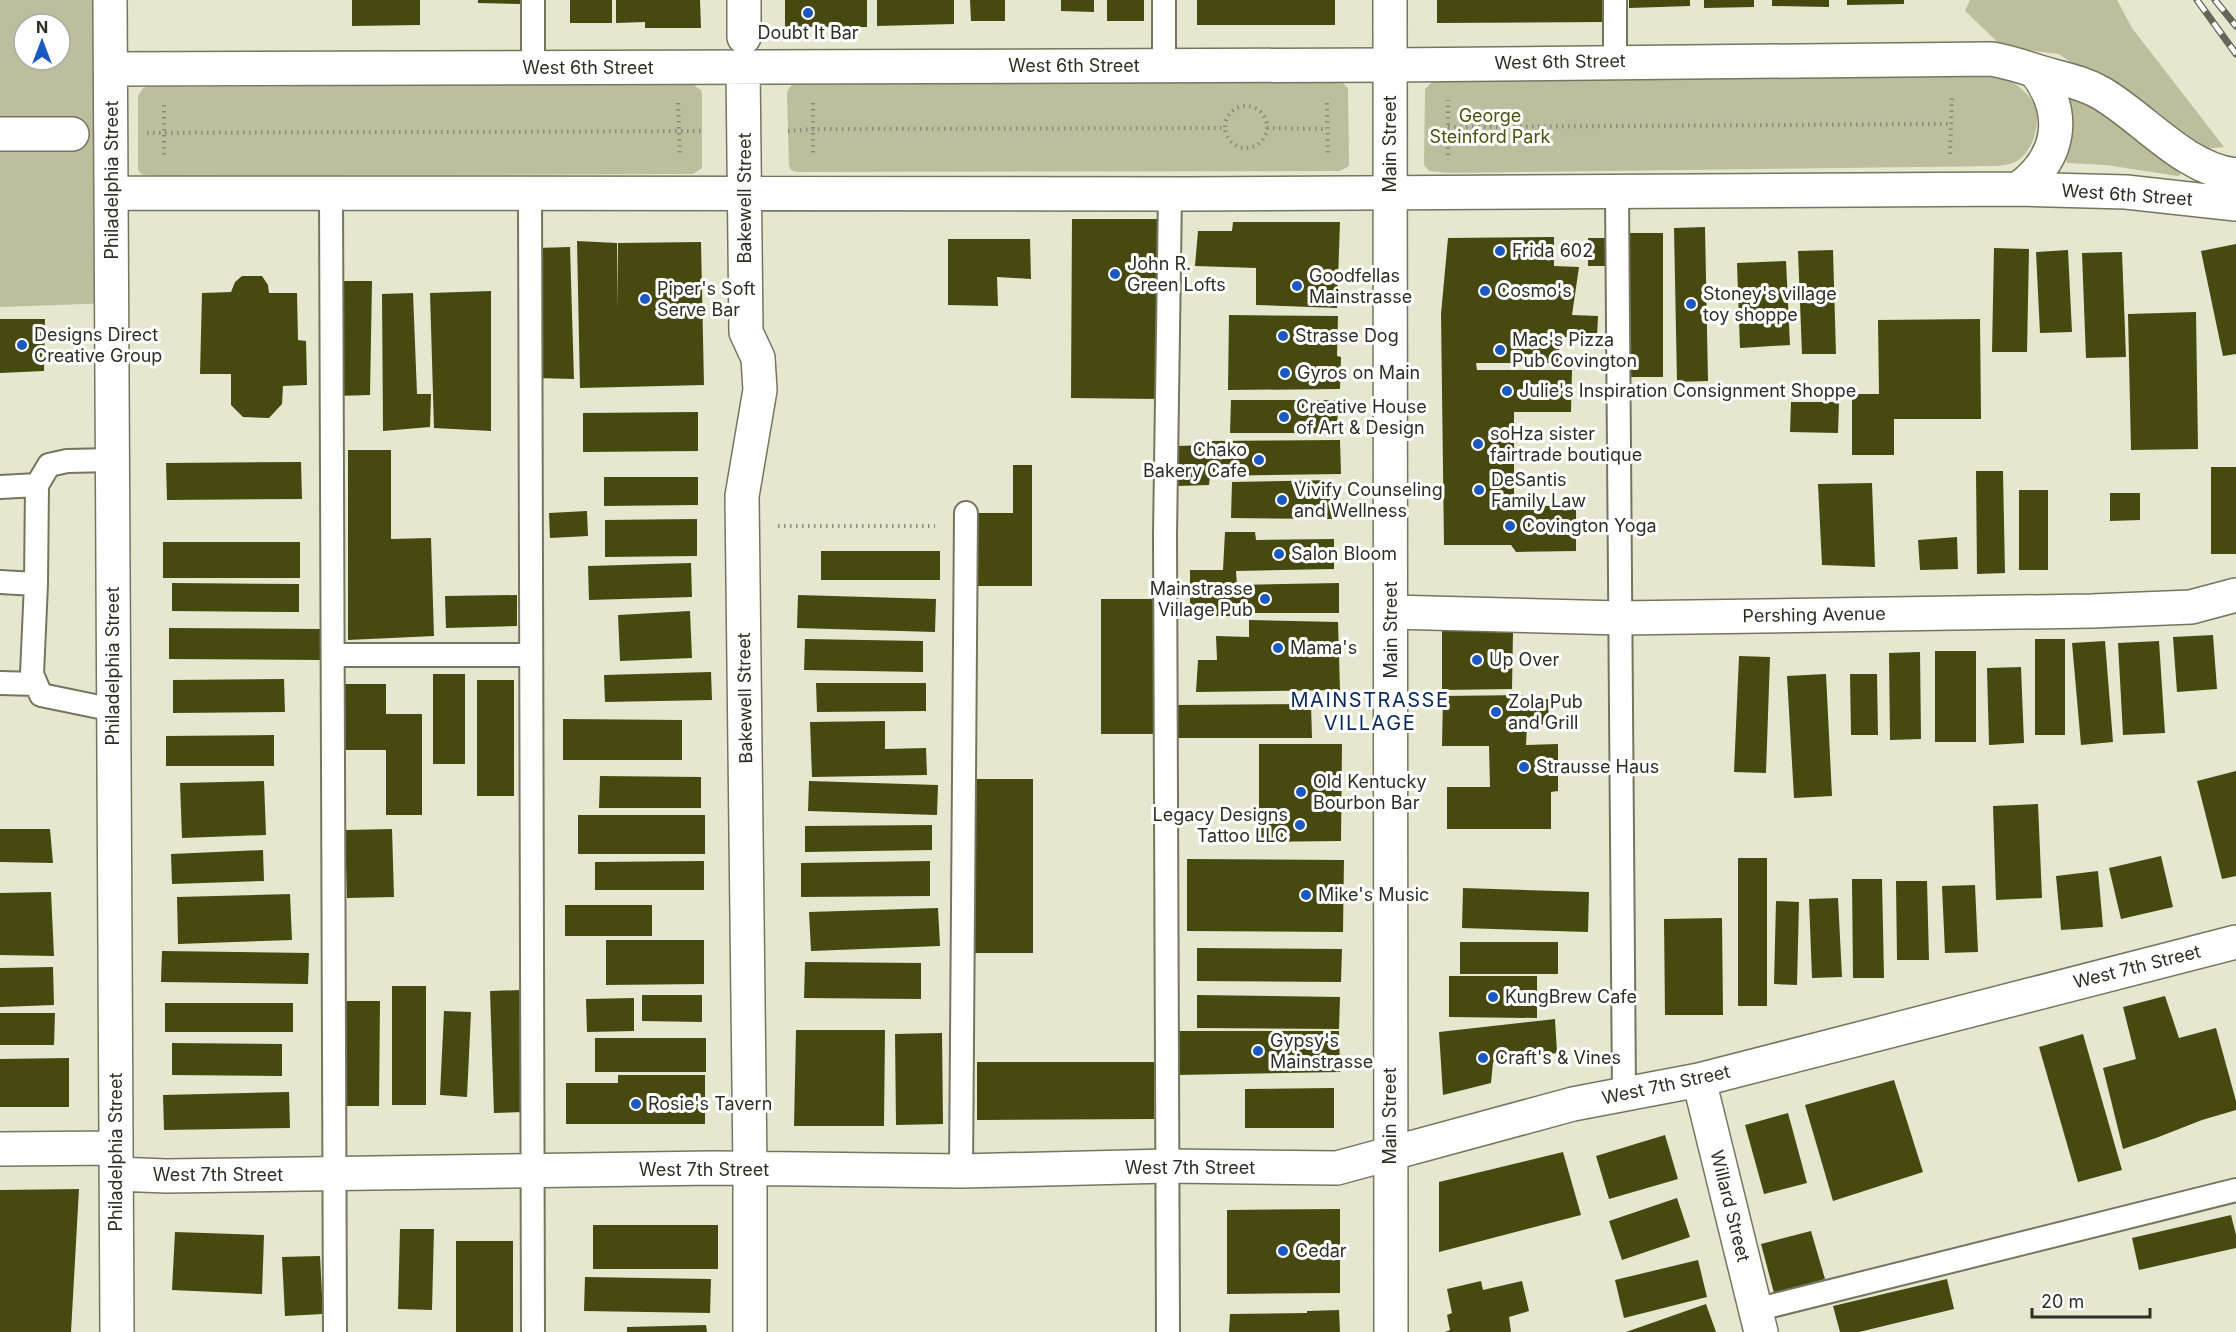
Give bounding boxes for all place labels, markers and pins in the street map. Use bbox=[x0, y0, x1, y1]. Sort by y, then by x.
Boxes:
marker: Doubt It Bar bbox=[801, 6, 815, 20]
place label: Doubt It Bar bbox=[757, 22, 859, 43]
place label: Frida 602 bbox=[1512, 240, 1593, 261]
marker: Frida 602 bbox=[1493, 244, 1507, 258]
place label: John R. Green Lofts bbox=[1127, 253, 1226, 295]
place label: Goodfellas Mainstrasse bbox=[1309, 265, 1412, 307]
marker: John R. Green Lofts bbox=[1108, 267, 1122, 281]
place label: Piper's Soft Serve Bar bbox=[657, 278, 755, 320]
marker: Goodfellas Mainstrasse bbox=[1290, 279, 1304, 293]
place label: Cosmo's bbox=[1497, 280, 1572, 301]
place label: Stoney's village toy shoppe bbox=[1703, 283, 1837, 325]
marker: Cosmo's bbox=[1478, 284, 1492, 298]
marker: Piper's Soft Serve Bar bbox=[638, 292, 652, 306]
marker: Stoney's village toy shoppe bbox=[1684, 297, 1698, 311]
place label: Designs Direct Creative Group bbox=[34, 324, 162, 366]
place label: Strasse Dog bbox=[1295, 325, 1399, 346]
marker: Strasse Dog bbox=[1276, 329, 1290, 343]
place label: Mac's Pizza Pub Covington bbox=[1512, 329, 1637, 371]
marker: Designs Direct Creative Group bbox=[15, 338, 29, 352]
marker: Mac's Pizza Pub Covington bbox=[1493, 343, 1507, 357]
place label: Gyros on Main bbox=[1297, 362, 1420, 383]
marker: Gyros on Main bbox=[1278, 366, 1292, 380]
place label: Julie's Inspiration Consignment Shoppe bbox=[1519, 380, 1856, 401]
marker: Julie's Inspiration Consignment Shoppe bbox=[1500, 384, 1514, 398]
place label: Creative House of Art & Design bbox=[1296, 396, 1427, 438]
marker: Creative House of Art & Design bbox=[1277, 410, 1291, 424]
place label: soHza sister fairtrade boutique bbox=[1490, 423, 1642, 465]
marker: soHza sister fairtrade boutique bbox=[1471, 437, 1485, 451]
place label: Chako Bakery Cafe bbox=[1143, 439, 1247, 481]
marker: Chako Bakery Cafe bbox=[1252, 453, 1266, 467]
place label: DeSantis Family Law bbox=[1491, 469, 1586, 511]
place label: Vivify Counseling and Wellness bbox=[1294, 479, 1443, 521]
marker: DeSantis Family Law bbox=[1472, 483, 1486, 497]
marker: Vivify Counseling and Wellness bbox=[1275, 493, 1289, 507]
place label: Covington Yoga bbox=[1522, 515, 1657, 536]
marker: Covington Yoga bbox=[1503, 519, 1517, 533]
place label: Salon Bloom bbox=[1291, 543, 1397, 564]
marker: Salon Bloom bbox=[1272, 547, 1286, 561]
place label: Mainstrasse Village Pub bbox=[1150, 578, 1253, 620]
marker: Mainstrasse Village Pub bbox=[1258, 592, 1272, 606]
place label: Mama's bbox=[1290, 637, 1357, 658]
marker: Mama's bbox=[1271, 641, 1285, 655]
place label: Up Over bbox=[1489, 649, 1560, 670]
marker: Up Over bbox=[1470, 653, 1484, 667]
place label: Zola Pub and Grill bbox=[1508, 691, 1583, 733]
marker: Zola Pub and Grill bbox=[1489, 705, 1503, 719]
place label: Strausse Haus bbox=[1536, 756, 1659, 777]
marker: Strausse Haus bbox=[1517, 760, 1531, 774]
place label: Old Kentucky Bourbon Bar bbox=[1313, 771, 1427, 813]
marker: Old Kentucky Bourbon Bar bbox=[1294, 785, 1308, 799]
place label: Legacy Designs Tattoo LLC bbox=[1153, 804, 1288, 846]
marker: Legacy Designs Tattoo LLC bbox=[1293, 818, 1307, 832]
place label: Mike's Music bbox=[1318, 884, 1429, 905]
marker: Mike's Music bbox=[1299, 888, 1313, 902]
place label: KungBrew Cafe bbox=[1505, 986, 1637, 1007]
marker: KungBrew Cafe bbox=[1486, 990, 1500, 1004]
place label: Gypsy's Mainstrasse bbox=[1270, 1030, 1373, 1072]
marker: Gypsy's Mainstrasse bbox=[1251, 1044, 1265, 1058]
place label: Craft's & Vines bbox=[1495, 1047, 1621, 1068]
marker: Craft's & Vines bbox=[1476, 1051, 1490, 1065]
place label: Rosie's Tavern bbox=[648, 1093, 772, 1114]
marker: Rosie's Tavern bbox=[629, 1097, 643, 1111]
place label: Cedar bbox=[1295, 1240, 1347, 1261]
marker: Cedar bbox=[1276, 1244, 1290, 1258]

